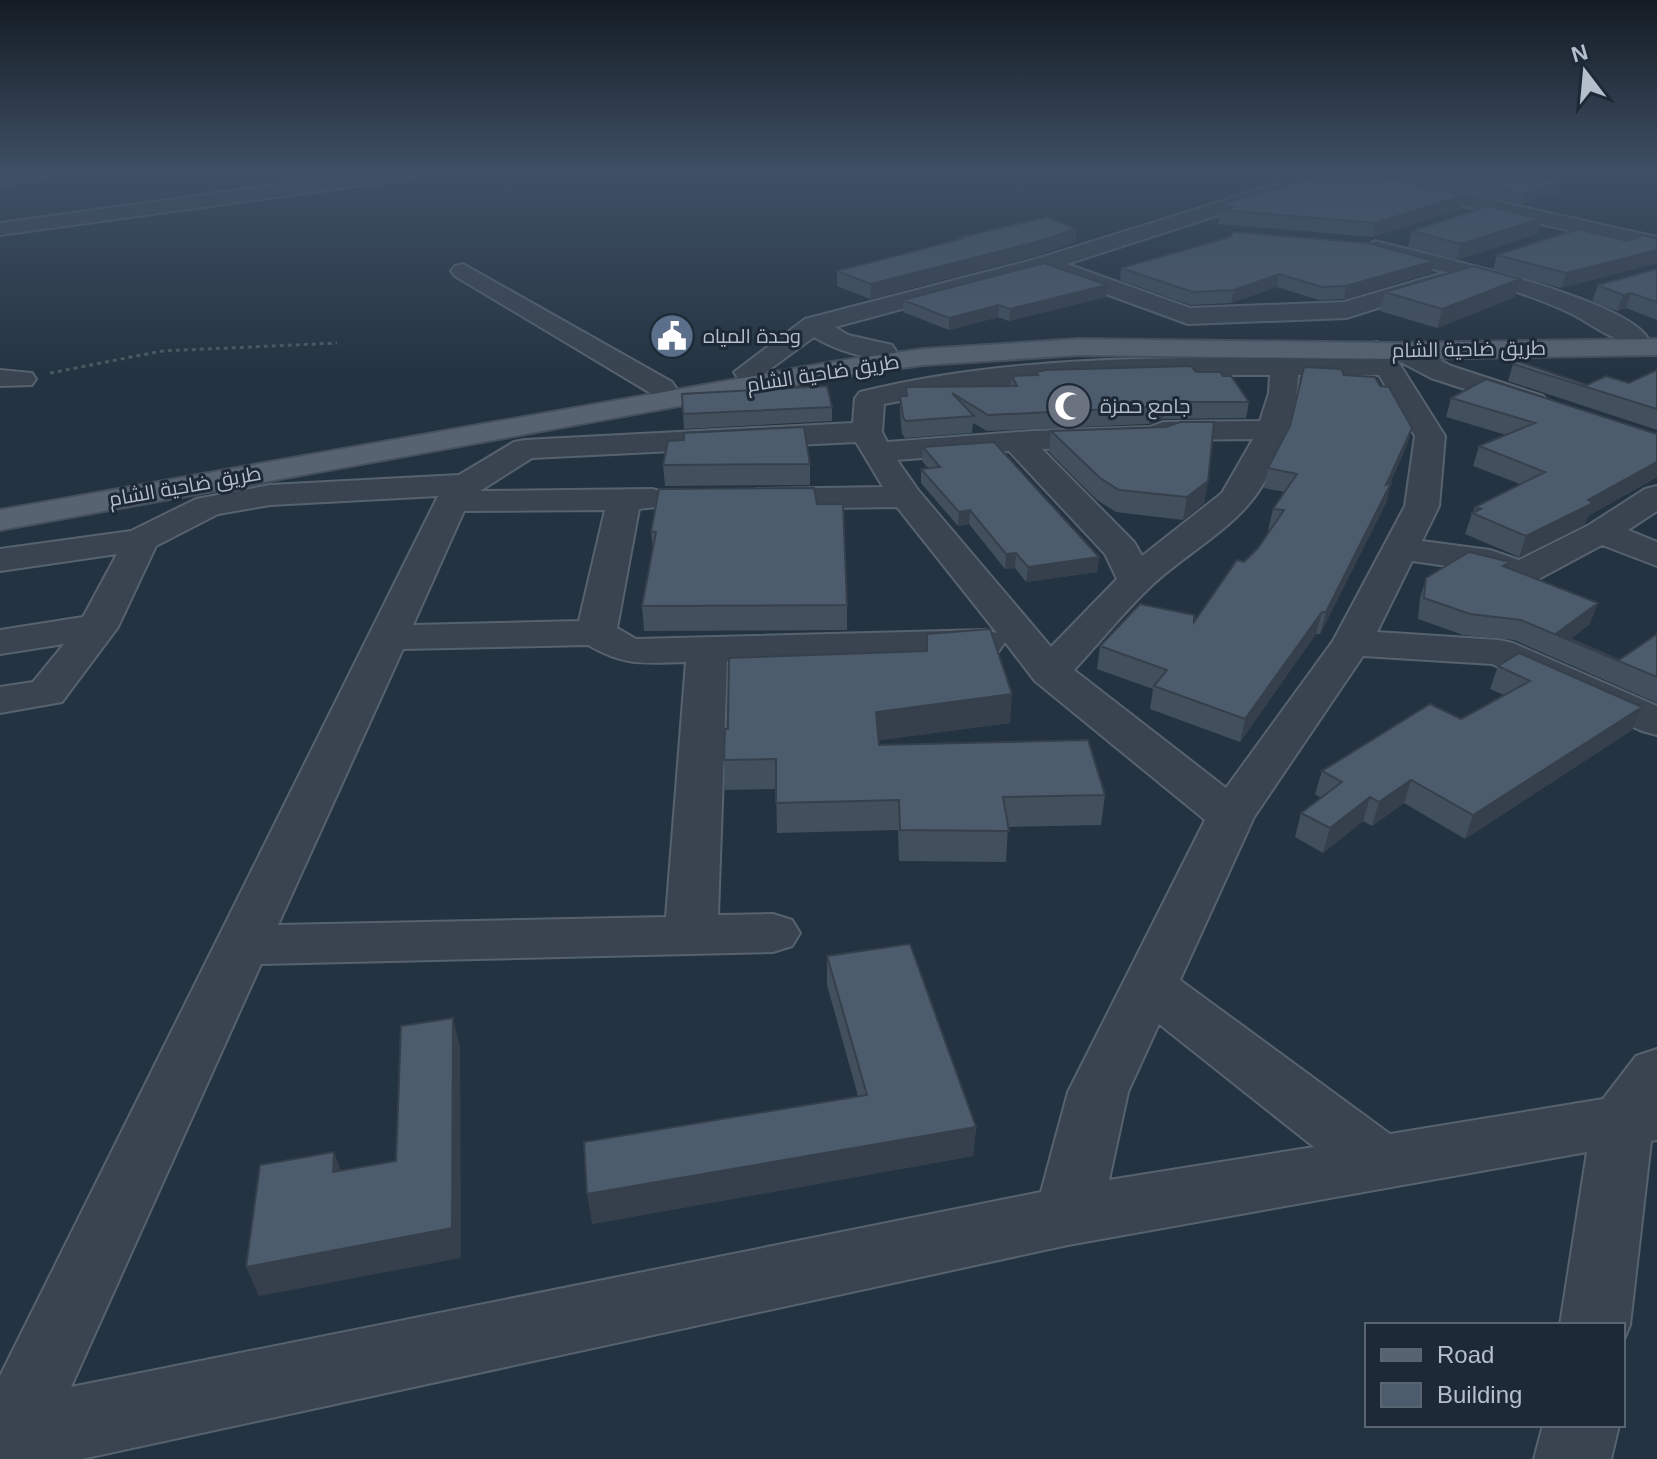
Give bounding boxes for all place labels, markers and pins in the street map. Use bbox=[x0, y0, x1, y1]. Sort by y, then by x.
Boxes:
public building icon: وحدة المياه bbox=[648, 312, 696, 360]
place label: وحدة المياه bbox=[703, 325, 801, 348]
mosque icon: جامع حمزة bbox=[1045, 382, 1093, 430]
place label: جامع حمزة bbox=[1100, 395, 1190, 420]

